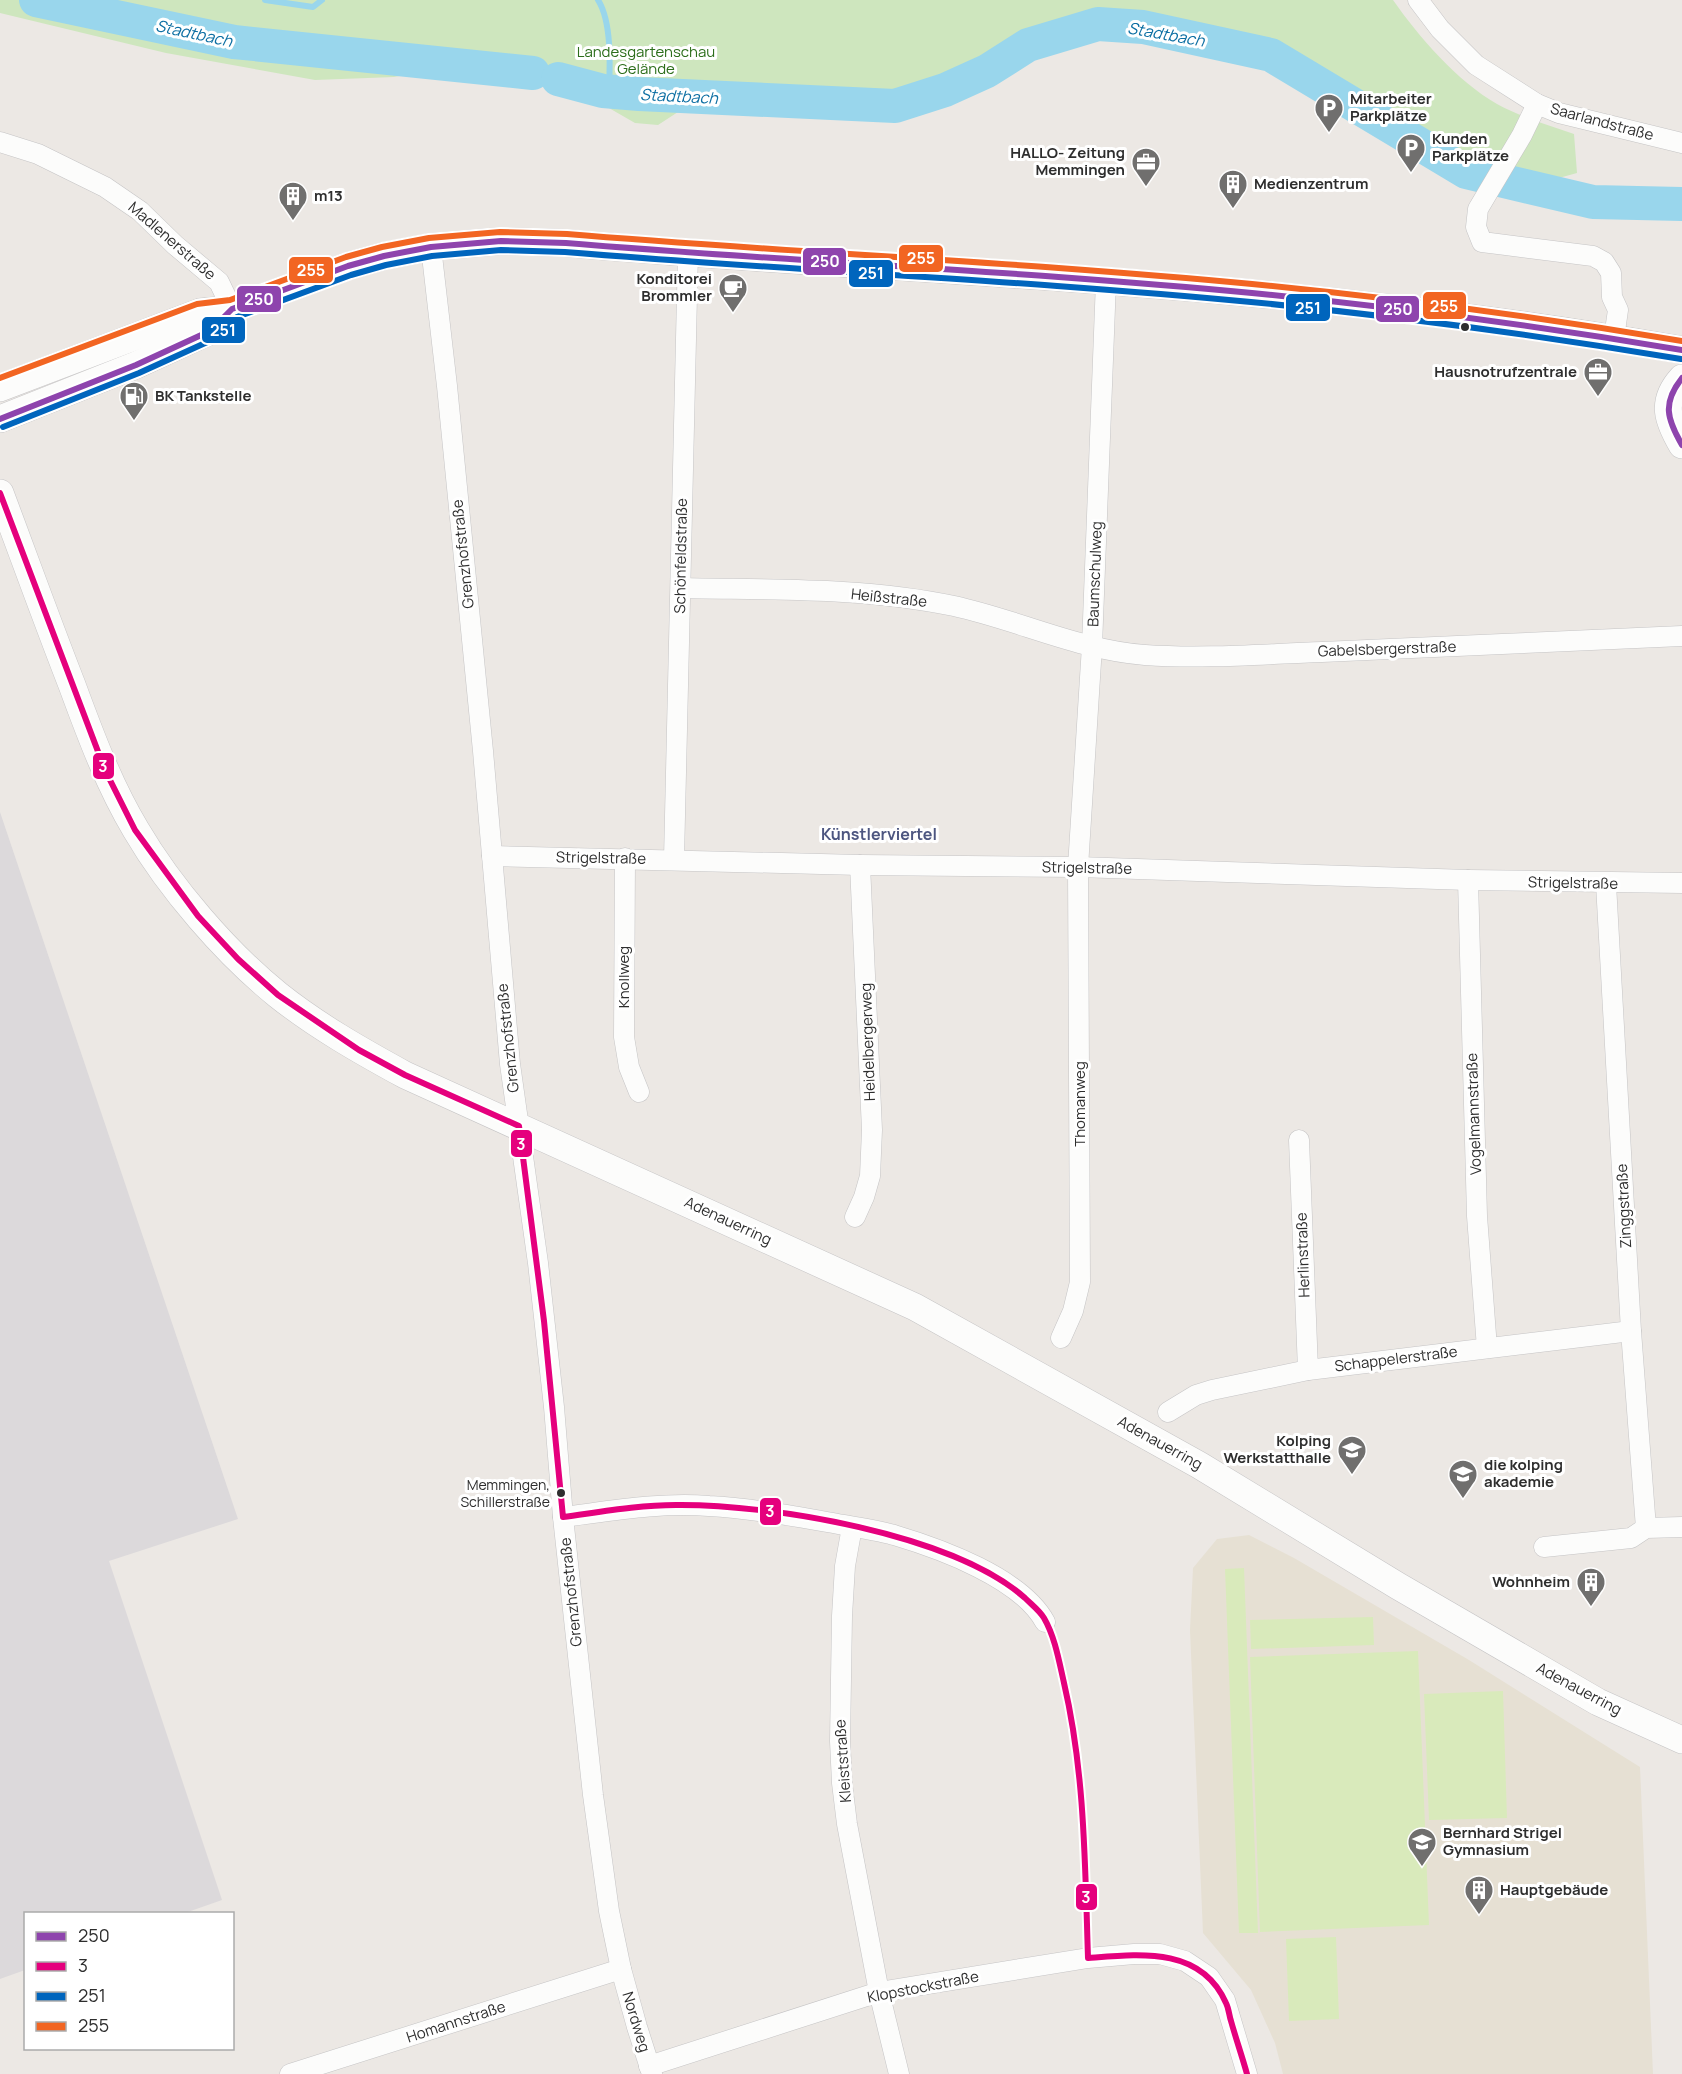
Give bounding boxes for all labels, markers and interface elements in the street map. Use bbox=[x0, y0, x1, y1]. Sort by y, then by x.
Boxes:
water label: Stadtbach bbox=[154, 14, 235, 52]
water label: Stadtbach bbox=[1126, 16, 1207, 52]
park label: Landesgartenschau Gelände bbox=[577, 41, 715, 79]
water label: Stadtbach bbox=[640, 83, 719, 109]
place label: Mitarbeiter Parkplätze bbox=[1350, 88, 1432, 126]
parking icon: Mitarbeiter Parkplätze bbox=[1313, 92, 1345, 134]
street label: Saarlandstraße bbox=[1548, 98, 1656, 145]
place label: Kunden Parkplätze bbox=[1432, 128, 1509, 166]
parking icon: Kunden Parkplätze bbox=[1395, 132, 1427, 174]
place label: HALLO- Zeitung Memmingen bbox=[1010, 142, 1125, 180]
office icon: HALLO- Zeitung Memmingen bbox=[1130, 146, 1162, 188]
building icon: Medienzentrum bbox=[1217, 168, 1249, 210]
place label: Medienzentrum bbox=[1254, 173, 1368, 194]
building icon: m13 bbox=[277, 180, 309, 222]
place label: m13 bbox=[314, 185, 343, 206]
street label: Madlenerstraße bbox=[124, 197, 221, 285]
line badge: 255 bbox=[898, 244, 944, 273]
line badge: 250 bbox=[802, 247, 847, 276]
text: 255 bbox=[907, 247, 935, 269]
text: 250 bbox=[810, 250, 840, 272]
line badge: 255 bbox=[288, 256, 334, 284]
text: 255 bbox=[297, 259, 325, 281]
line badge: 251 bbox=[848, 259, 894, 288]
text: 251 bbox=[858, 262, 884, 284]
place label: Konditorei Brommler bbox=[636, 268, 712, 306]
cafe icon: Konditorei Brommler bbox=[717, 272, 749, 314]
line badge: 250 bbox=[236, 285, 282, 313]
text: 250 bbox=[244, 288, 274, 310]
line badge: 255 bbox=[1422, 291, 1467, 320]
line badge: 251 bbox=[1285, 293, 1331, 322]
line badge: 250 bbox=[1375, 295, 1420, 323]
text: 255 bbox=[1430, 295, 1458, 317]
text: 251 bbox=[1295, 297, 1321, 319]
text: 250 bbox=[1383, 298, 1413, 320]
line badge: 251 bbox=[201, 316, 246, 344]
text: 251 bbox=[210, 319, 236, 341]
unlabelled marker bbox=[1459, 321, 1471, 333]
office icon: Hausnotrufzentrale bbox=[1582, 356, 1614, 398]
place label: Hausnotrufzentrale bbox=[1434, 361, 1577, 382]
fuel station icon: BK Tankstelle bbox=[118, 380, 150, 422]
place label: BK Tankstelle bbox=[155, 385, 252, 406]
street label: Grenzhofstraße bbox=[446, 498, 479, 610]
street label: Schönfeldstraße bbox=[669, 498, 692, 614]
street label: Baumschulweg bbox=[1082, 521, 1107, 627]
street label: Heißstraße bbox=[850, 583, 928, 612]
street label: Gabelsbergerstraße bbox=[1317, 636, 1457, 661]
line badge: 3 bbox=[92, 752, 115, 780]
text: 3 bbox=[98, 755, 108, 777]
district label: Künstlerviertel bbox=[821, 823, 937, 845]
street label: Strigelstraße bbox=[556, 846, 647, 869]
street label: Strigelstraße bbox=[1042, 856, 1133, 879]
street label: Strigelstraße bbox=[1528, 871, 1619, 894]
street label: Knollweg bbox=[613, 946, 634, 1008]
street label: Grenzhofstraße bbox=[491, 982, 524, 1094]
street label: Heidelbergerweg bbox=[855, 982, 880, 1102]
street label: Vogelmannstraße bbox=[1461, 1052, 1486, 1175]
street label: Thomanweg bbox=[1069, 1061, 1090, 1147]
line badge: 3 bbox=[510, 1129, 533, 1158]
text: 3 bbox=[516, 1133, 526, 1155]
street label: Zinggstraße bbox=[1611, 1163, 1636, 1249]
street label: Adenauerring bbox=[681, 1191, 775, 1250]
street label: Herlinstraße bbox=[1291, 1212, 1314, 1298]
street label: Schappelerstraße bbox=[1333, 1341, 1459, 1376]
street label: Adenauerring bbox=[1114, 1411, 1206, 1475]
place label: Kolping Werkstatthalle bbox=[1224, 1430, 1331, 1468]
school or university icon: Kolping Werkstatthalle bbox=[1336, 1434, 1368, 1476]
place label: die kolping akademie bbox=[1484, 1454, 1563, 1492]
school or university icon: die kolping akademie bbox=[1447, 1458, 1479, 1500]
place label: Memmingen, Schillerstraße bbox=[460, 1475, 550, 1511]
marker: Memmingen, Schillerstraße bbox=[555, 1487, 567, 1499]
line badge: 3 bbox=[759, 1497, 782, 1526]
text: 3 bbox=[765, 1500, 775, 1522]
street label: Grenzhofstraße bbox=[554, 1536, 587, 1648]
building icon: Wohnheim bbox=[1575, 1566, 1607, 1608]
place label: Wohnheim bbox=[1492, 1571, 1570, 1592]
street label: Adenauerring bbox=[1533, 1657, 1626, 1720]
street label: Kleiststraße bbox=[829, 1718, 856, 1803]
place label: Bernhard Strigel Gymnasium bbox=[1443, 1822, 1562, 1860]
school or university icon: Bernhard Strigel Gymnasium bbox=[1406, 1826, 1438, 1868]
building icon: Hauptgebäude bbox=[1463, 1874, 1495, 1916]
place label: Hauptgebäude bbox=[1500, 1879, 1608, 1900]
line badge: 3 bbox=[1075, 1883, 1098, 1911]
text: 3 bbox=[1081, 1886, 1091, 1908]
legend bbox=[24, 1912, 234, 2050]
text: 250 bbox=[78, 1923, 110, 1947]
text: 3 bbox=[78, 1953, 88, 1977]
street label: Klopstockstraße bbox=[865, 1965, 981, 2008]
text: 251 bbox=[78, 1983, 106, 2007]
street label: Nordweg bbox=[617, 1989, 656, 2055]
street label: Homannstraße bbox=[404, 1996, 508, 2047]
text: 255 bbox=[78, 2013, 109, 2037]

